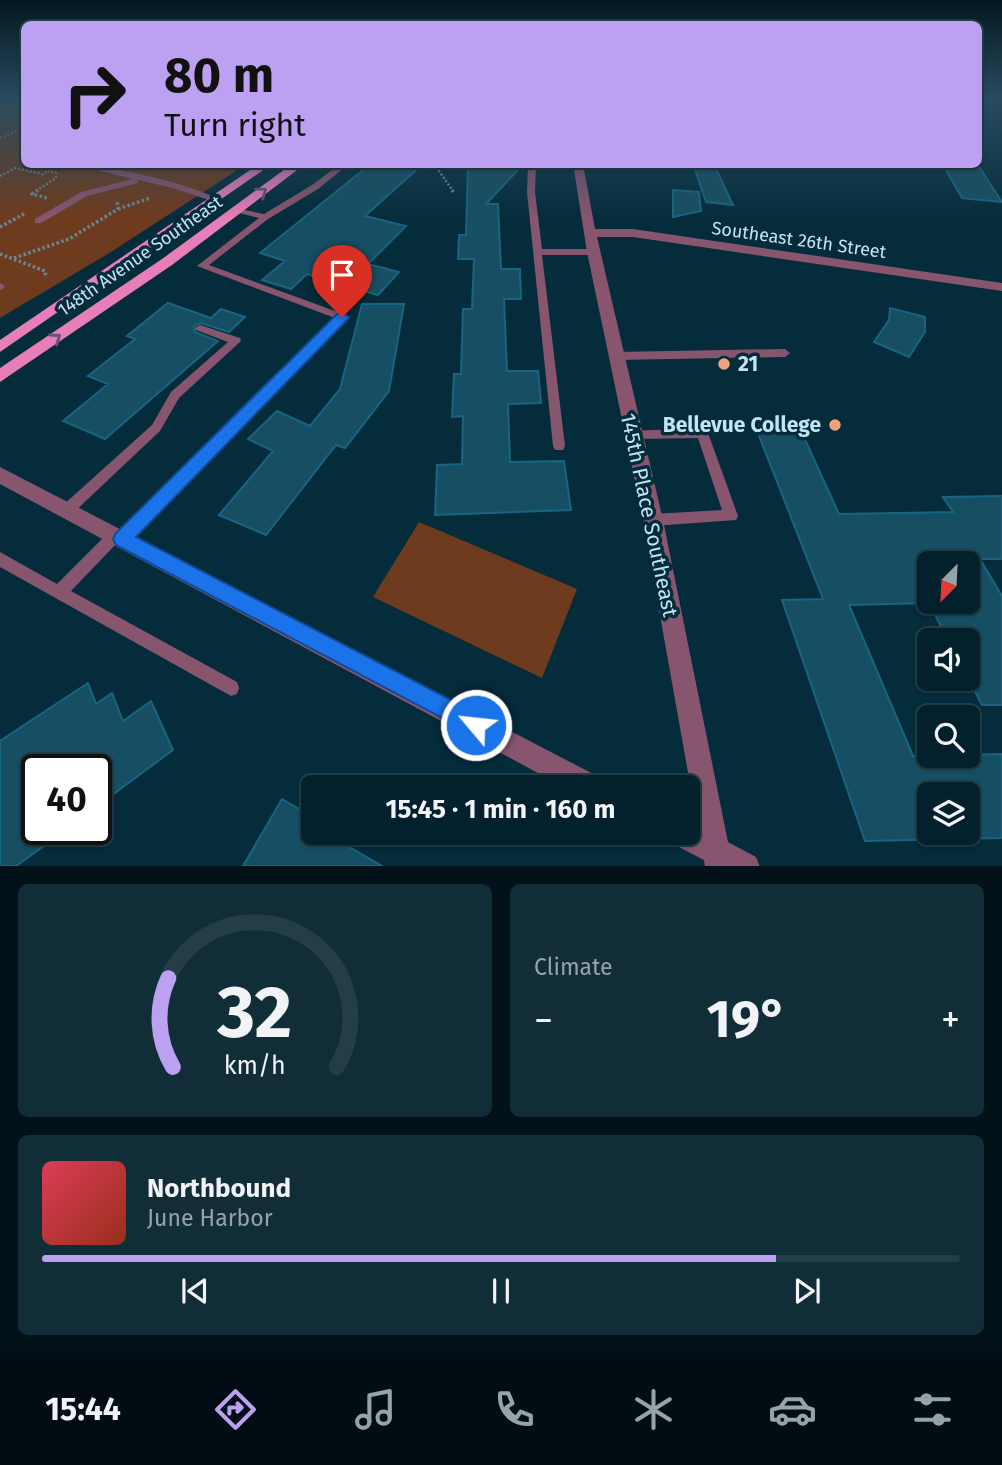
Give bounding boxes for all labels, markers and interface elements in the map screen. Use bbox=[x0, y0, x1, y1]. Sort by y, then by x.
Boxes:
text: 80 m bbox=[164, 46, 274, 105]
icon: right bbox=[49, 49, 140, 140]
text: Turn right bbox=[164, 106, 306, 144]
one-way arrow bbox=[254, 188, 267, 201]
street label: 148th Avenue Southeast bbox=[54, 191, 227, 321]
street label: Southeast 26th Street bbox=[710, 217, 888, 263]
pin bbox=[312, 245, 372, 317]
icon: arrive bbox=[323, 256, 361, 294]
one-way arrow bbox=[48, 334, 61, 346]
place label: 21 bbox=[738, 351, 758, 377]
marker: 21 bbox=[716, 356, 732, 372]
street label: 145th Place Southeast bbox=[615, 411, 683, 620]
place label: Bellevue College bbox=[663, 412, 821, 438]
marker: Bellevue College bbox=[827, 417, 843, 433]
north arrow bbox=[917, 551, 980, 614]
map controls bbox=[917, 551, 980, 845]
button: sound bbox=[917, 628, 980, 691]
position arrow bbox=[439, 688, 513, 762]
button: search bbox=[917, 705, 980, 768]
speed limit sign: 40 bbox=[21, 754, 112, 845]
button: layers bbox=[917, 782, 980, 845]
text: 15:45 · 1 min · 160 m bbox=[385, 794, 616, 825]
text: Climate bbox=[534, 953, 613, 981]
text: 32 bbox=[217, 969, 292, 1056]
text: 19° bbox=[707, 988, 787, 1051]
text: − bbox=[534, 997, 553, 1043]
text: + bbox=[941, 997, 960, 1043]
text: km/h bbox=[224, 1050, 286, 1080]
text: Northbound bbox=[147, 1173, 291, 1204]
text: June Harbor bbox=[147, 1204, 273, 1232]
icon: previous bbox=[176, 1272, 214, 1310]
icon: pause bbox=[482, 1272, 520, 1310]
icon: next bbox=[788, 1272, 826, 1310]
icon: directions bbox=[211, 1385, 260, 1434]
icon: music bbox=[351, 1385, 400, 1434]
icon: phone bbox=[490, 1385, 539, 1434]
icon: climate bbox=[629, 1385, 678, 1434]
icon: car bbox=[768, 1385, 817, 1434]
icon: filters bbox=[908, 1385, 957, 1434]
text: 15:44 bbox=[45, 1390, 121, 1428]

